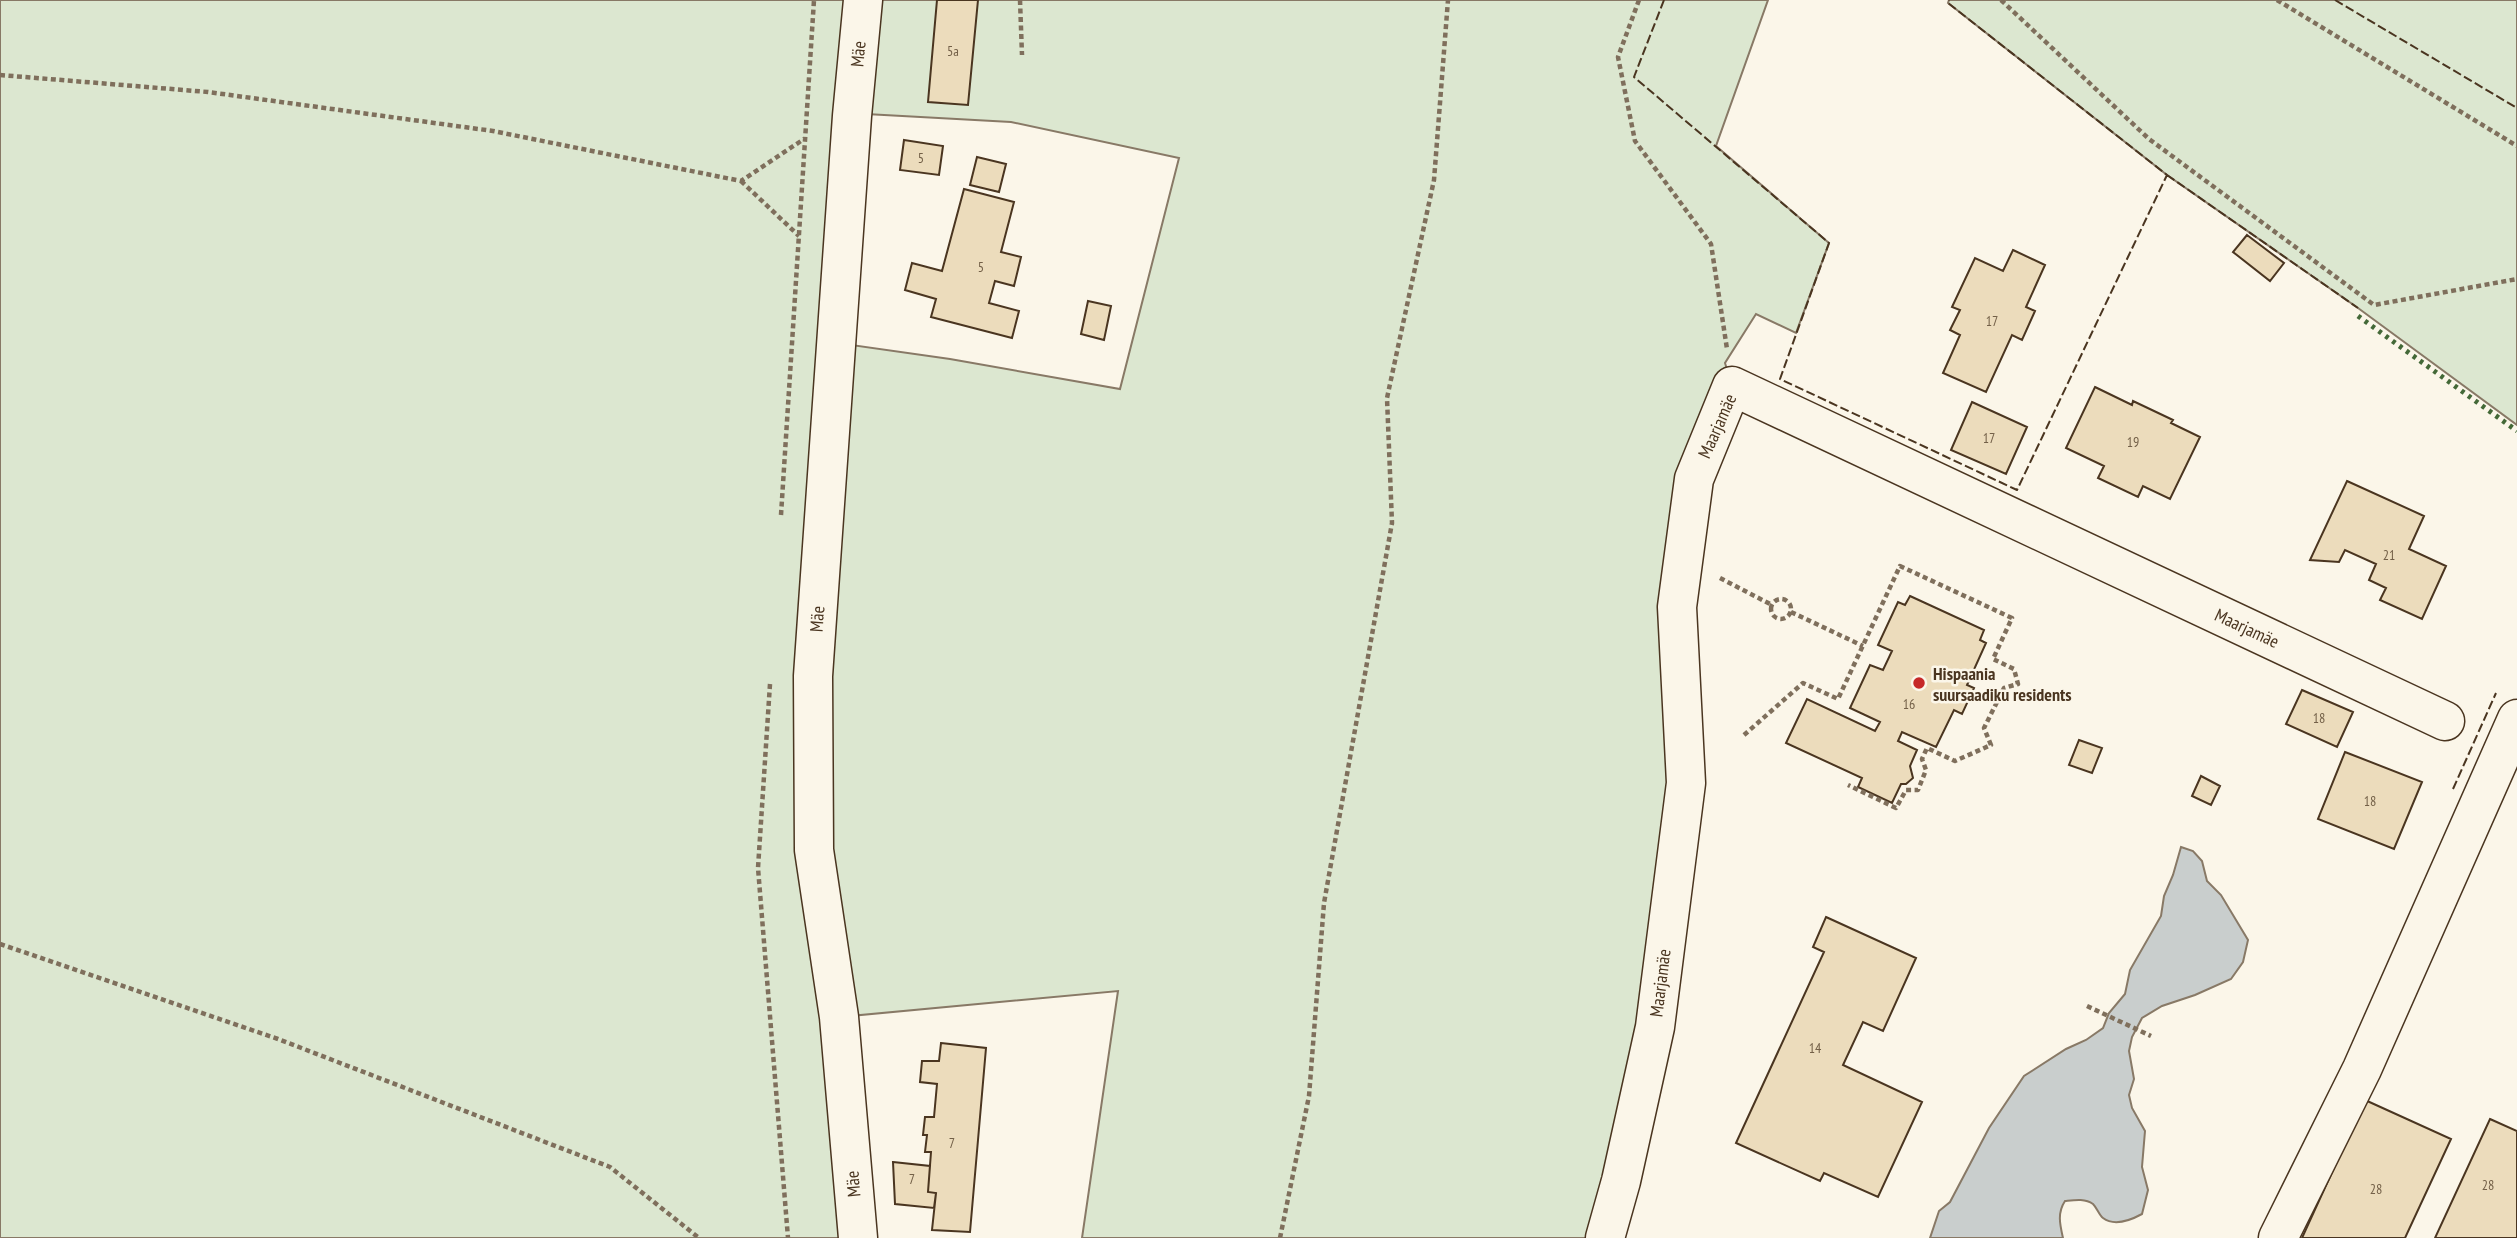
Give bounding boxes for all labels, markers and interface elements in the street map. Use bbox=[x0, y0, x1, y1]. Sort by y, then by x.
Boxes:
street label: Mäe bbox=[845, 40, 871, 68]
house number: 5a bbox=[947, 42, 959, 60]
house number: 5 bbox=[918, 149, 924, 167]
house number: 5 bbox=[978, 258, 984, 276]
house number: 17 bbox=[1986, 312, 1998, 330]
street label: Maarjamäe bbox=[1693, 390, 1741, 462]
house number: 17 bbox=[1983, 429, 1995, 447]
house number: 19 bbox=[2127, 433, 2139, 451]
house number: 21 bbox=[2383, 546, 2395, 564]
street label: Maarjamäe bbox=[2211, 603, 2283, 653]
street label: Mäe bbox=[805, 605, 829, 633]
place label: Hispaania suursaadiku residents bbox=[1933, 662, 2072, 706]
marker: Hispaania suursaadiku residents bbox=[1911, 675, 1927, 691]
house number: 16 bbox=[1903, 695, 1915, 713]
house number: 18 bbox=[2313, 709, 2325, 727]
house number: 18 bbox=[2364, 792, 2376, 810]
street label: Maarjamäe bbox=[1644, 948, 1676, 1018]
house number: 14 bbox=[1809, 1039, 1822, 1057]
house number: 7 bbox=[949, 1134, 955, 1152]
street label: Mäe bbox=[840, 1170, 866, 1198]
house number: 7 bbox=[909, 1170, 915, 1188]
house number: 28 bbox=[2482, 1176, 2494, 1194]
house number: 28 bbox=[2370, 1180, 2382, 1198]

